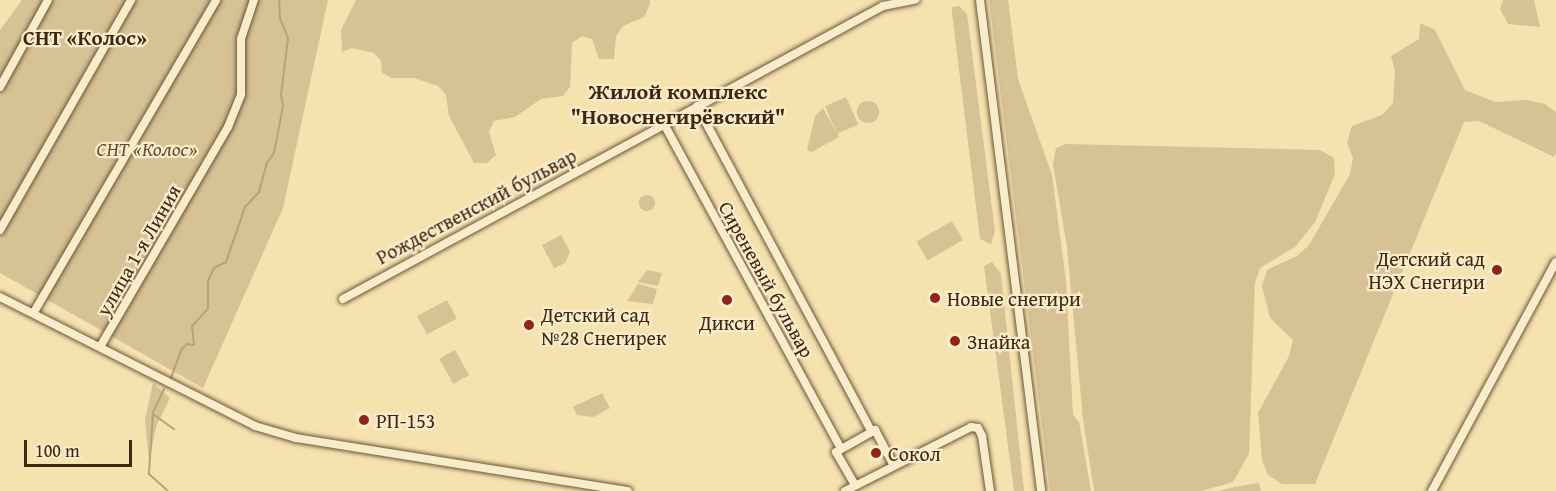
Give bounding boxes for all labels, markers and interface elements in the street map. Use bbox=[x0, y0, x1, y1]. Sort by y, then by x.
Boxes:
district label: СНТ «Колос» bbox=[23, 25, 147, 51]
district label: Жилой комплекс "Новоснегирёвский" bbox=[571, 78, 785, 130]
park label: СНТ «Колос» bbox=[97, 136, 197, 160]
street label: Рождественский бульвар bbox=[372, 143, 580, 269]
street label: улица 1-я Линия bbox=[91, 180, 185, 320]
street label: Сиреневый бульвар bbox=[714, 197, 820, 361]
place label: Детский сад НЭХ Снегири bbox=[1369, 246, 1485, 293]
marker: Детский сад НЭХ Снегири bbox=[1490, 263, 1504, 277]
place label: Новые снегири bbox=[947, 286, 1081, 310]
marker: Новые снегири bbox=[928, 291, 942, 305]
marker: Дикси bbox=[720, 293, 734, 307]
place label: Детский сад №28 Снегирек bbox=[541, 302, 666, 349]
place label: Дикси bbox=[699, 310, 755, 334]
marker: Детский сад №28 Снегирек bbox=[522, 318, 536, 332]
place label: Знайка bbox=[967, 329, 1030, 353]
marker: Знайка bbox=[948, 334, 962, 348]
place label: РП-153 bbox=[376, 408, 435, 432]
marker: РП-153 bbox=[357, 413, 371, 427]
scale bar bbox=[27, 428, 135, 466]
text: 100 m bbox=[35, 437, 80, 464]
place label: Сокол bbox=[888, 441, 941, 465]
marker: Сокол bbox=[869, 446, 883, 460]

